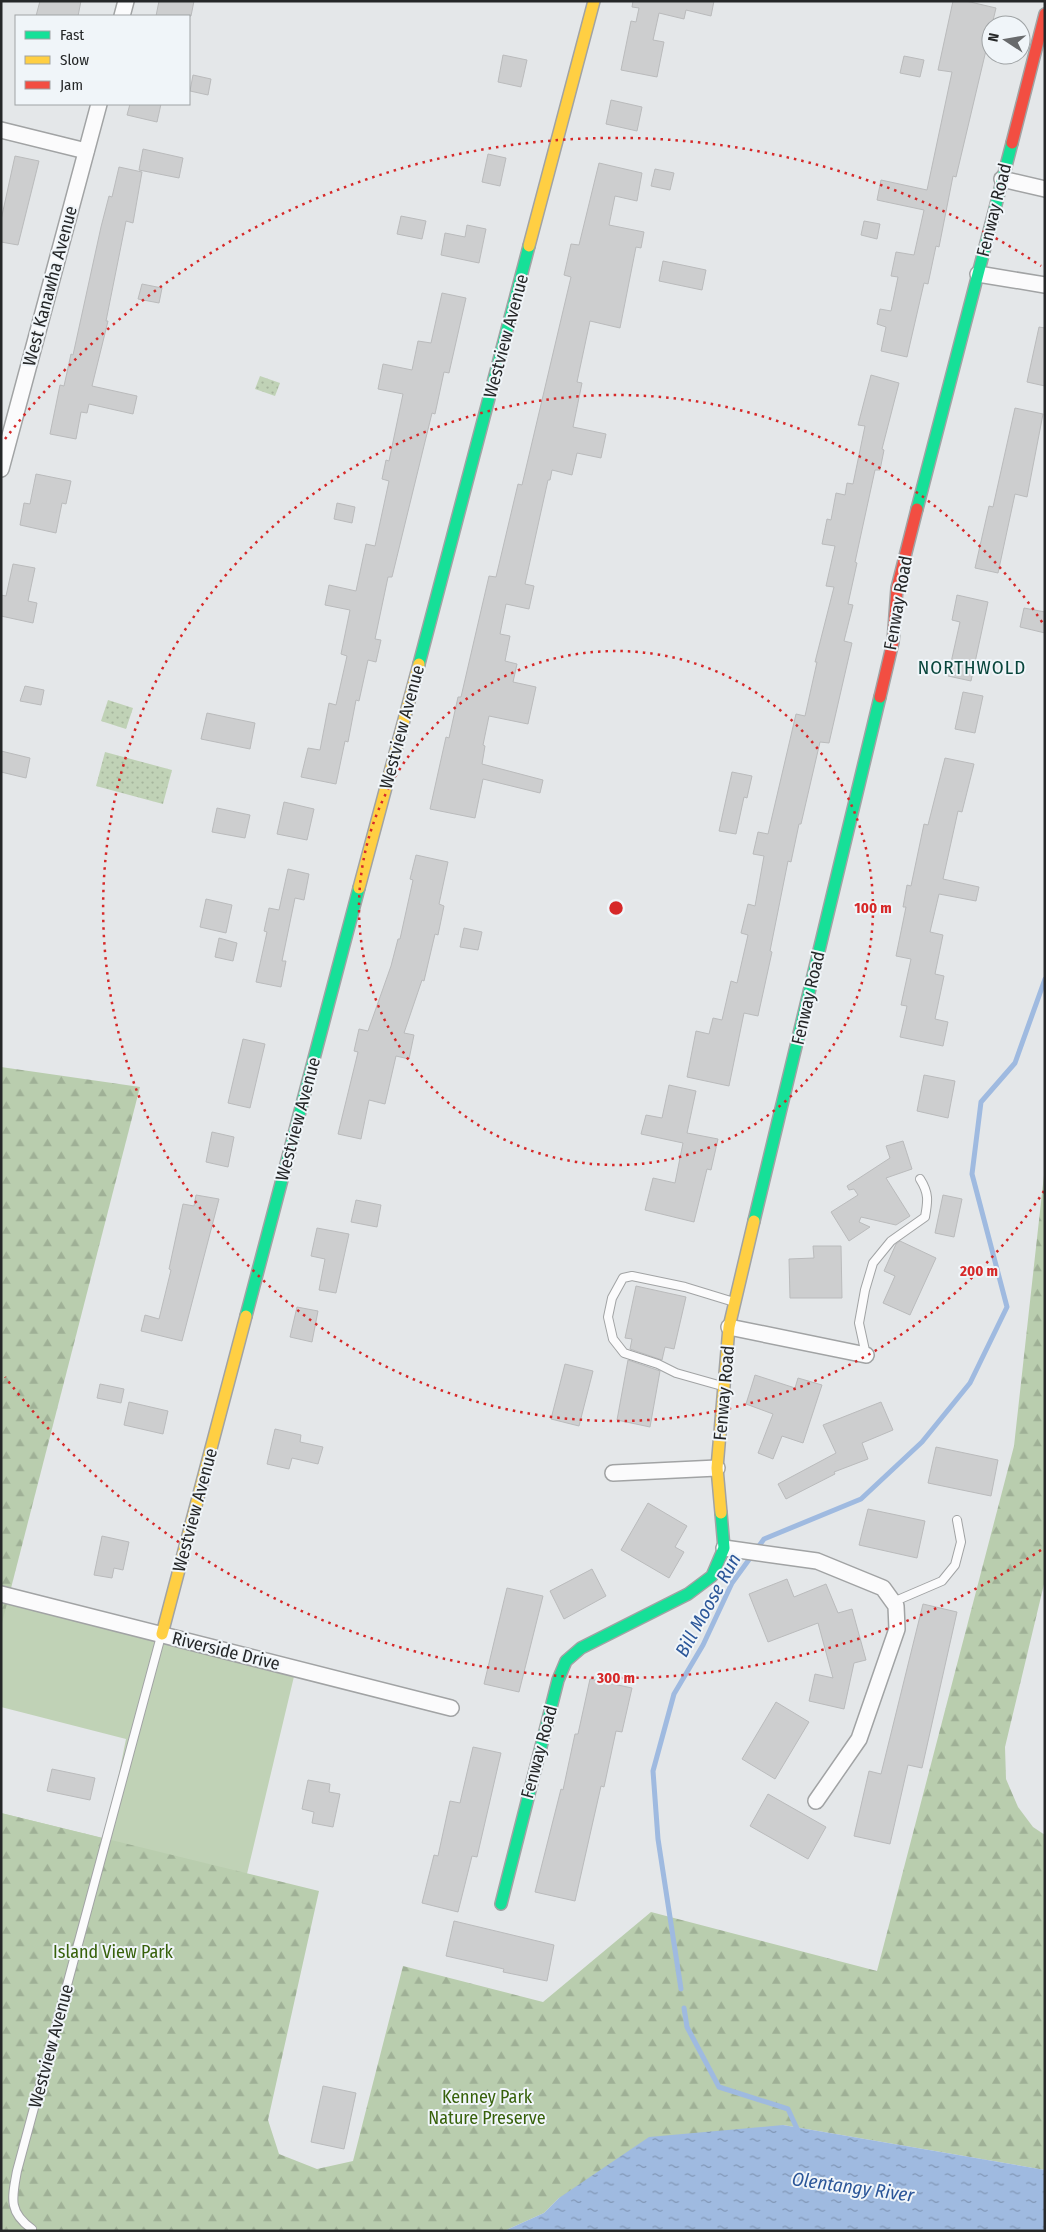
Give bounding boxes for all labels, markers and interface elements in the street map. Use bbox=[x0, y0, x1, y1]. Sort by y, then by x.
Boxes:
legend bbox=[15, 15, 190, 105]
north arrow bbox=[981, 15, 1031, 65]
text: Fast bbox=[60, 26, 84, 44]
text: N bbox=[985, 32, 1003, 43]
text: Slow bbox=[60, 51, 89, 69]
text: Jam bbox=[60, 76, 83, 94]
street label: Fenway Road bbox=[972, 161, 1016, 259]
street label: West Kanawha Avenue bbox=[18, 203, 82, 368]
street label: Westview Avenue bbox=[479, 272, 533, 400]
street label: Fenway Road bbox=[879, 554, 917, 652]
district label: NORTHWOLD bbox=[918, 656, 1026, 679]
street label: Westview Avenue bbox=[375, 663, 429, 791]
centre of rings bbox=[607, 899, 625, 917]
text: 100 m bbox=[854, 899, 892, 917]
street label: Fenway Road bbox=[787, 949, 829, 1047]
street label: Westview Avenue bbox=[271, 1055, 325, 1183]
text: 200 m bbox=[959, 1262, 998, 1280]
street label: Fenway Road bbox=[709, 1345, 739, 1441]
street label: Westview Avenue bbox=[168, 1446, 222, 1574]
water label: Bill Moose Run bbox=[670, 1549, 746, 1661]
street label: Riverside Drive bbox=[170, 1627, 282, 1675]
text: 300 m bbox=[596, 1669, 635, 1687]
street label: Fenway Road bbox=[516, 1703, 562, 1801]
park label: Island View Park bbox=[53, 1941, 174, 1963]
street label: Westview Avenue bbox=[24, 1982, 78, 2110]
park label: Kenney Park Nature Preserve bbox=[428, 2086, 546, 2129]
water label: Olentangy River bbox=[790, 2167, 917, 2207]

